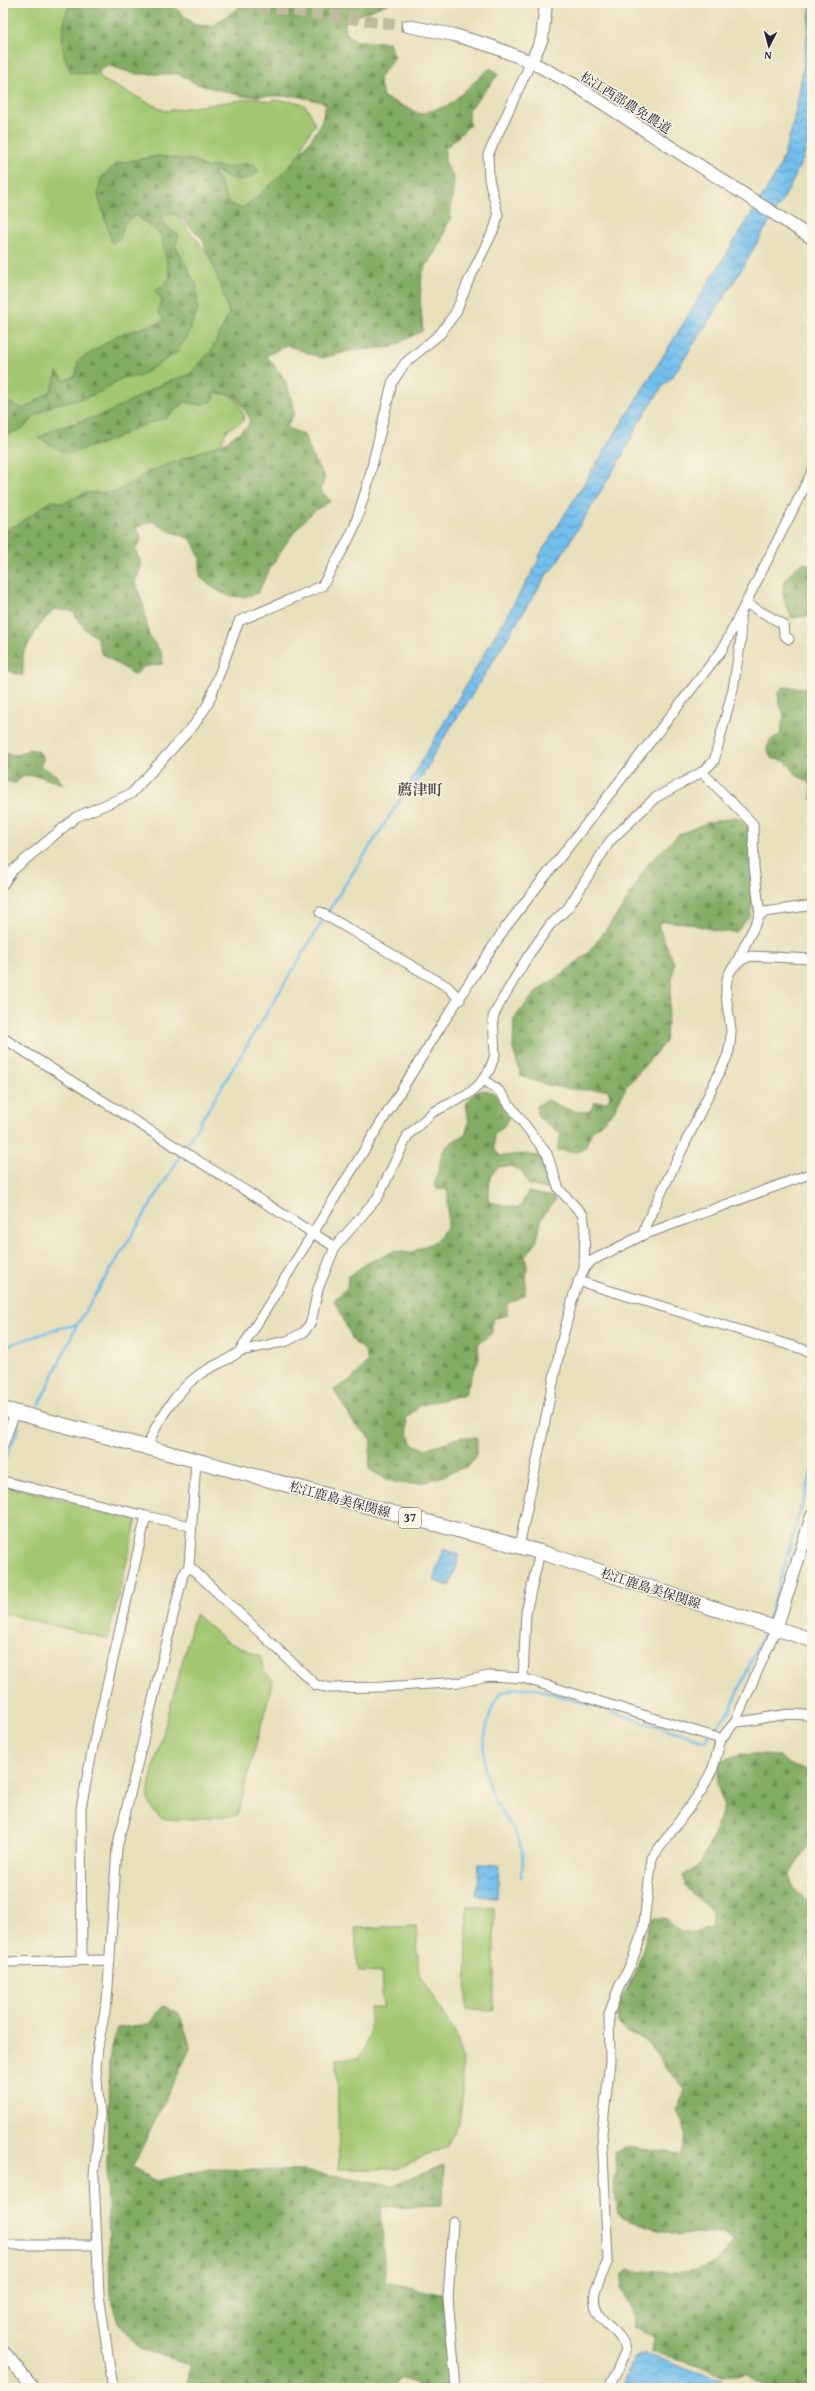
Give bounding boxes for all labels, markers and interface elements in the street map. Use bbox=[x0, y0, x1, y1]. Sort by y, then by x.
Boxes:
north arrow bbox=[749, 26, 789, 66]
text: N bbox=[763, 48, 772, 64]
street label: 松江西部農免農道 bbox=[577, 67, 675, 138]
district label: 薦津町 bbox=[397, 779, 443, 800]
street label: 松江鹿島美保関線 bbox=[287, 1477, 393, 1522]
road number: 37 bbox=[399, 1508, 421, 1528]
street label: 松江鹿島美保関線 bbox=[598, 1563, 703, 1614]

